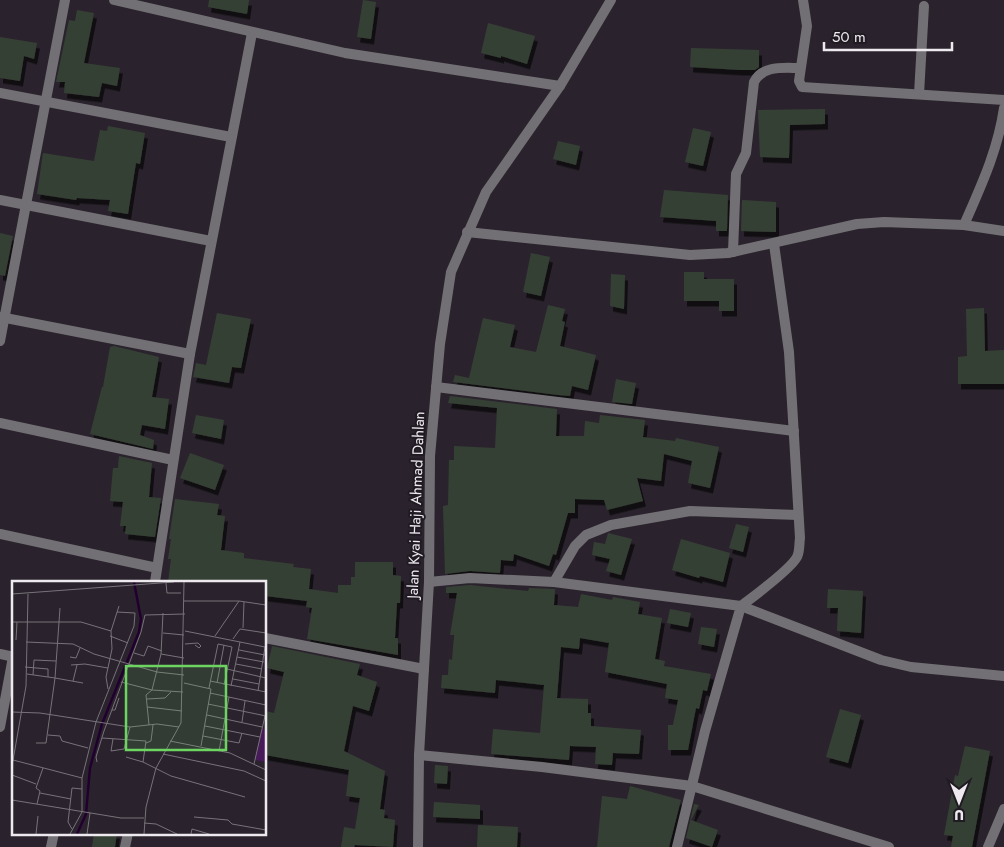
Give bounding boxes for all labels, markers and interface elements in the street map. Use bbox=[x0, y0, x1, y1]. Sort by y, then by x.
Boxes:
scale bar bbox=[824, 20, 952, 52]
text: 50 m bbox=[832, 26, 866, 48]
street label: Jalan Kyai Haji Ahmad Dahlan bbox=[402, 411, 430, 601]
inset map bbox=[12, 581, 266, 834]
north arrow bbox=[934, 777, 984, 827]
text: U bbox=[954, 805, 964, 825]

